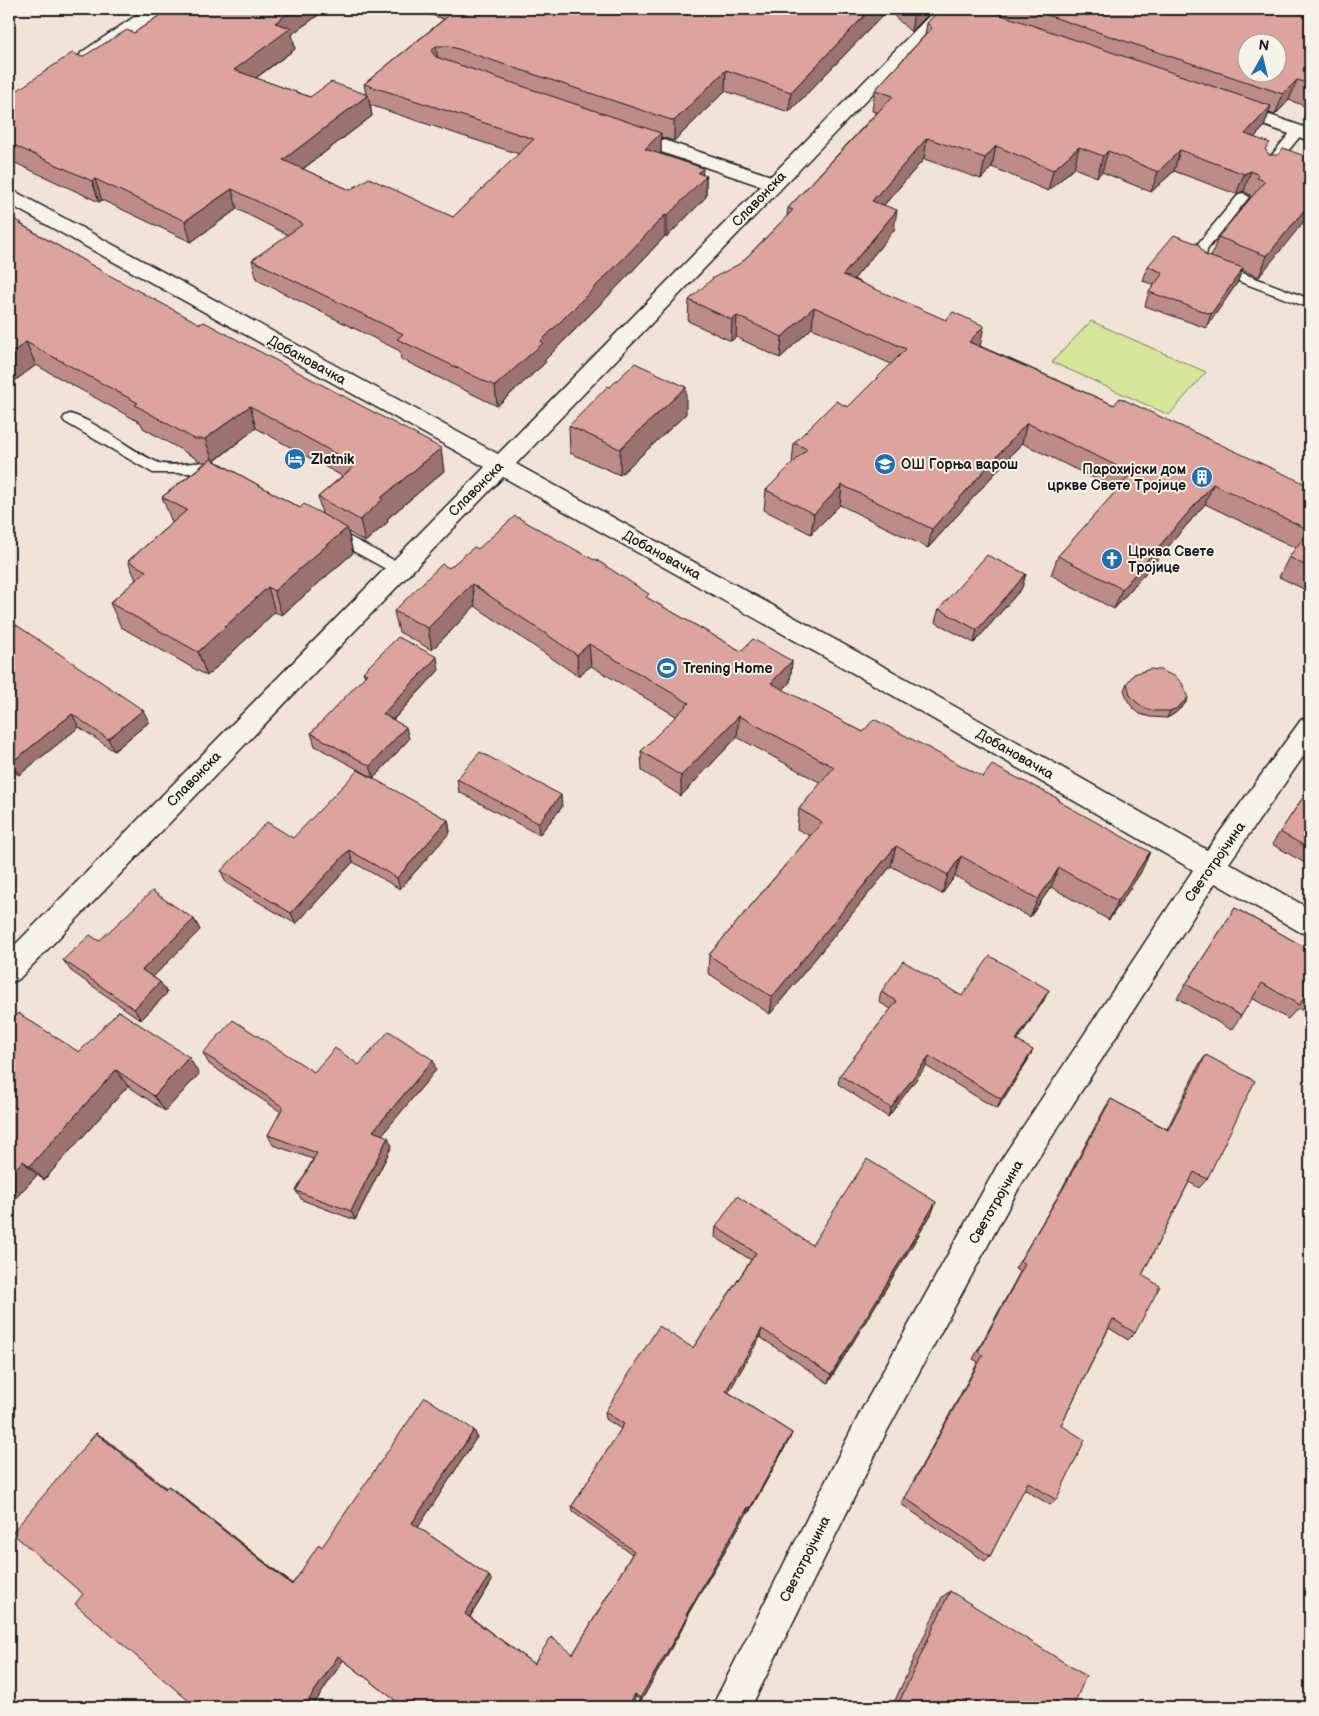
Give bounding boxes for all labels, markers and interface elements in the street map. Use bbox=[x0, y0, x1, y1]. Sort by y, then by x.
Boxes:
north arrow bbox=[1236, 32, 1286, 82]
text: N bbox=[1257, 36, 1270, 55]
street label: Славонска bbox=[728, 167, 790, 230]
street label: Добановачка bbox=[265, 332, 350, 389]
hotel icon: Zlatnik bbox=[283, 447, 307, 471]
place label: Zlatnik bbox=[311, 451, 355, 468]
school or university icon: ОШ Горња варош bbox=[873, 452, 897, 476]
place label: ОШ Горња варош bbox=[901, 456, 1018, 473]
street label: Славонска bbox=[445, 458, 507, 520]
place label: Парохијски дом цркве Свете Тројице bbox=[1047, 461, 1186, 494]
building icon: Парохијски дом цркве Свете Тројице bbox=[1190, 465, 1214, 489]
street label: Добановачка bbox=[620, 527, 705, 584]
place label: Црква Свете Тројице bbox=[1128, 543, 1214, 576]
church icon: Црква Свете Тројице bbox=[1100, 547, 1124, 571]
sports icon: Trening Home bbox=[655, 656, 679, 680]
place label: Trening Home bbox=[683, 660, 772, 677]
street label: Добановачка bbox=[973, 725, 1057, 783]
street label: Славонска bbox=[163, 747, 225, 810]
street label: Светотројчина bbox=[1181, 818, 1249, 905]
street label: Светотројчина bbox=[965, 1156, 1027, 1247]
street label: Светотројчина bbox=[776, 1513, 834, 1605]

